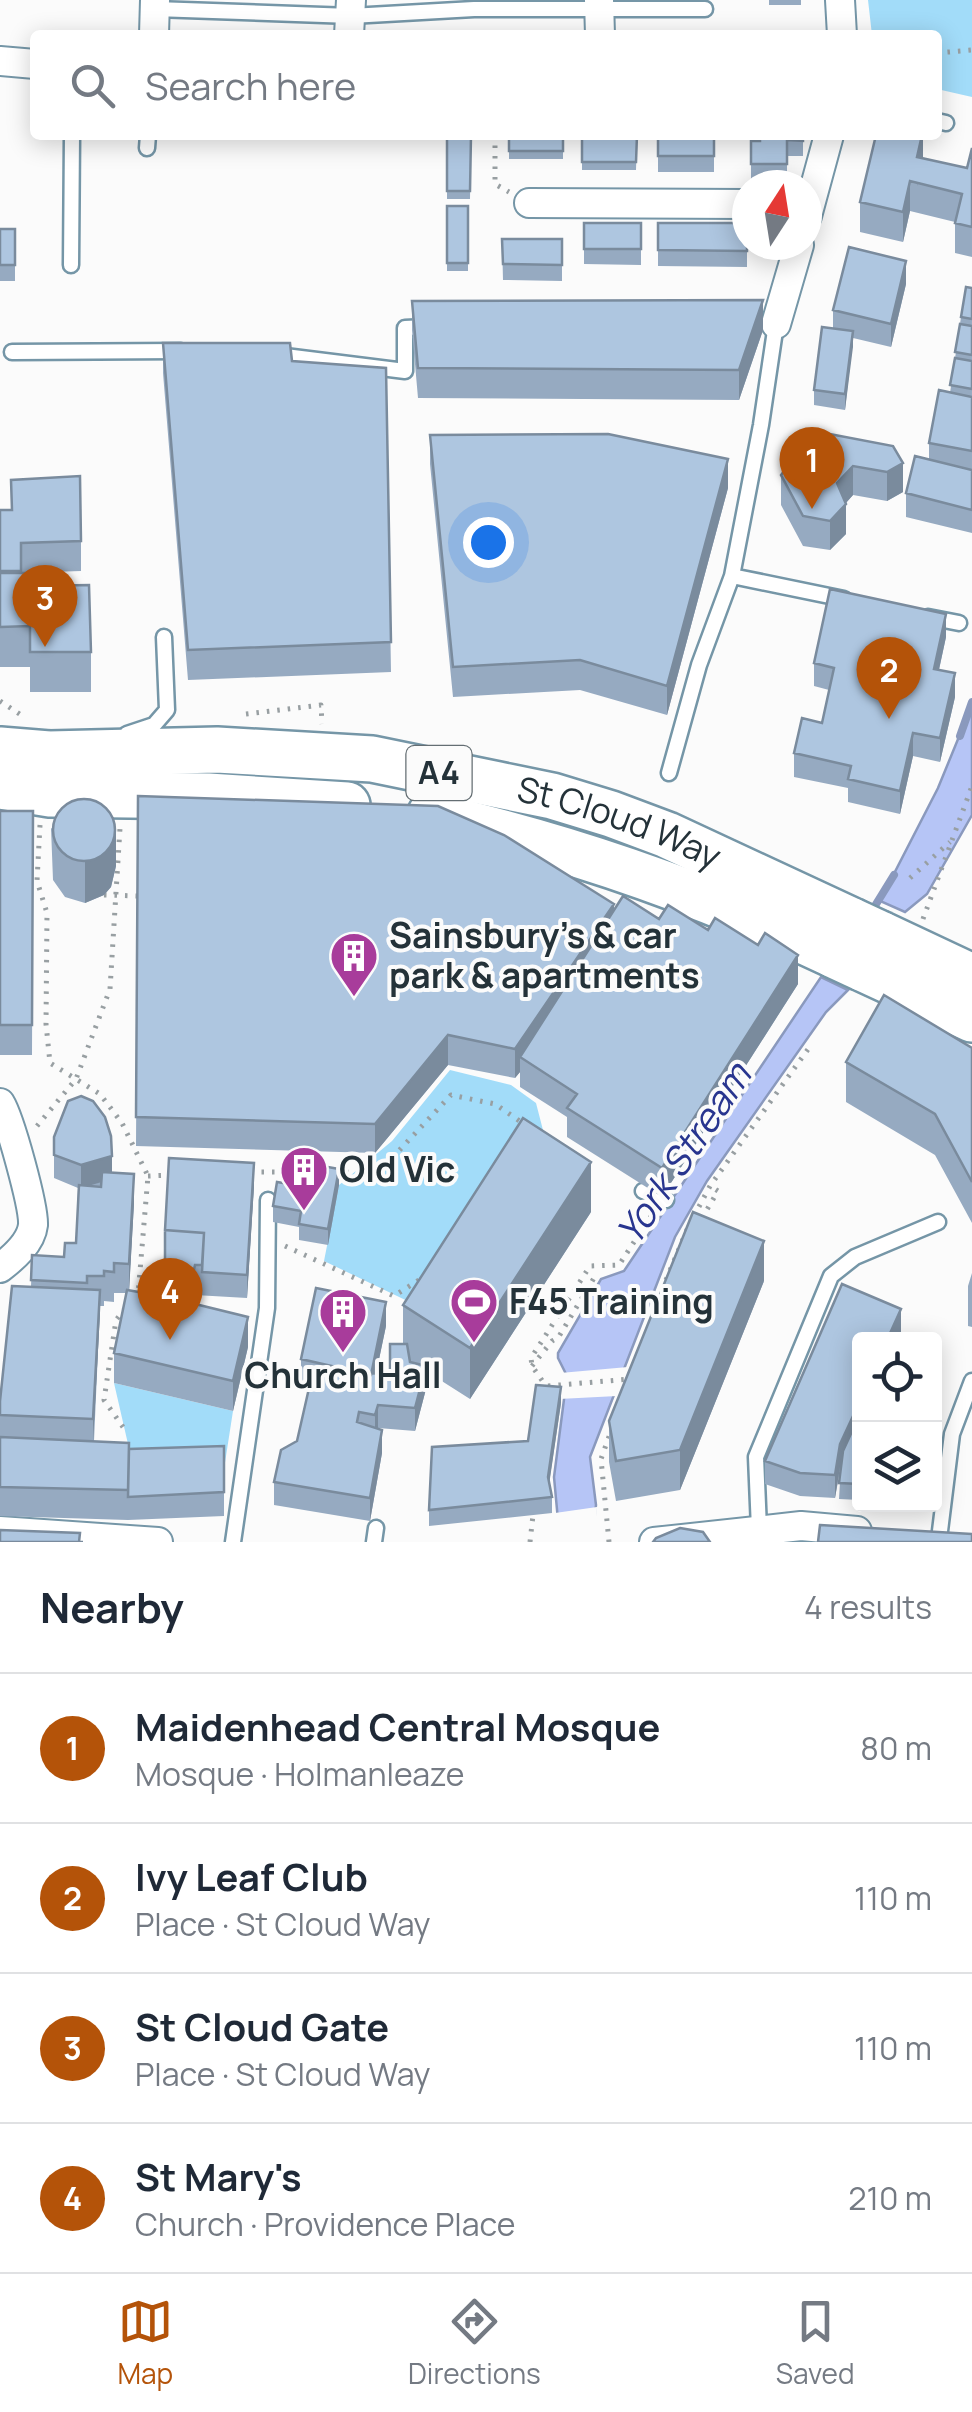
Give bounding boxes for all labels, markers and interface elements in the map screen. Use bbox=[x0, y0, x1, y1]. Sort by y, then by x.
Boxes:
search box bbox=[30, 30, 942, 140]
icon: search bbox=[65, 58, 120, 113]
text: Search here bbox=[145, 59, 356, 111]
north arrow bbox=[732, 170, 822, 260]
pin: 1 bbox=[780, 426, 844, 509]
your location bbox=[463, 517, 514, 568]
pin: 3 bbox=[12, 564, 78, 647]
pin: 2 bbox=[856, 636, 922, 719]
road number: A4 bbox=[406, 746, 472, 800]
street label: St Cloud Way bbox=[513, 765, 729, 880]
place label: Sainsbury's & car park & apartments bbox=[389, 911, 700, 999]
building icon: Sainsbury's & car park & apartments bbox=[328, 930, 380, 998]
water label: York Stream bbox=[603, 1050, 764, 1254]
building icon: Old Vic bbox=[278, 1144, 330, 1212]
place label: Old Vic bbox=[339, 1145, 455, 1193]
pin: 4 bbox=[138, 1258, 202, 1340]
sports icon: F45 Training bbox=[448, 1276, 500, 1344]
place label: F45 Training bbox=[509, 1277, 714, 1325]
building icon: Church Hall bbox=[317, 1286, 369, 1354]
map controls bbox=[852, 1332, 942, 1512]
button: locate bbox=[852, 1332, 942, 1422]
place label: Church Hall bbox=[244, 1351, 442, 1399]
button: layers bbox=[852, 1422, 942, 1512]
text: Nearby bbox=[40, 1578, 184, 1636]
text: 4 results bbox=[804, 1585, 932, 1629]
text: Maidenhead Central Mosque bbox=[135, 1700, 660, 1752]
text: 1 bbox=[65, 1726, 80, 1770]
text: 80 m bbox=[860, 1726, 932, 1770]
text: Mosque · Holmanleaze bbox=[135, 1752, 464, 1796]
text: Ivy Leaf Club bbox=[135, 1850, 368, 1902]
text: 2 bbox=[63, 1876, 82, 1920]
text: 110 m bbox=[854, 1876, 932, 1920]
text: Place · St Cloud Way bbox=[135, 1902, 430, 1946]
text: St Cloud Gate bbox=[135, 2000, 389, 2052]
text: 3 bbox=[63, 2026, 82, 2070]
text: 110 m bbox=[854, 2026, 932, 2070]
text: Place · St Cloud Way bbox=[135, 2052, 430, 2096]
text: St Mary's bbox=[135, 2150, 302, 2202]
text: 4 bbox=[63, 2176, 82, 2220]
text: 210 m bbox=[848, 2176, 932, 2220]
text: Church · Providence Place bbox=[135, 2202, 515, 2246]
tab: Map bbox=[117, 2294, 173, 2392]
tab: Directions bbox=[408, 2294, 541, 2392]
tab: Saved bbox=[776, 2294, 855, 2392]

